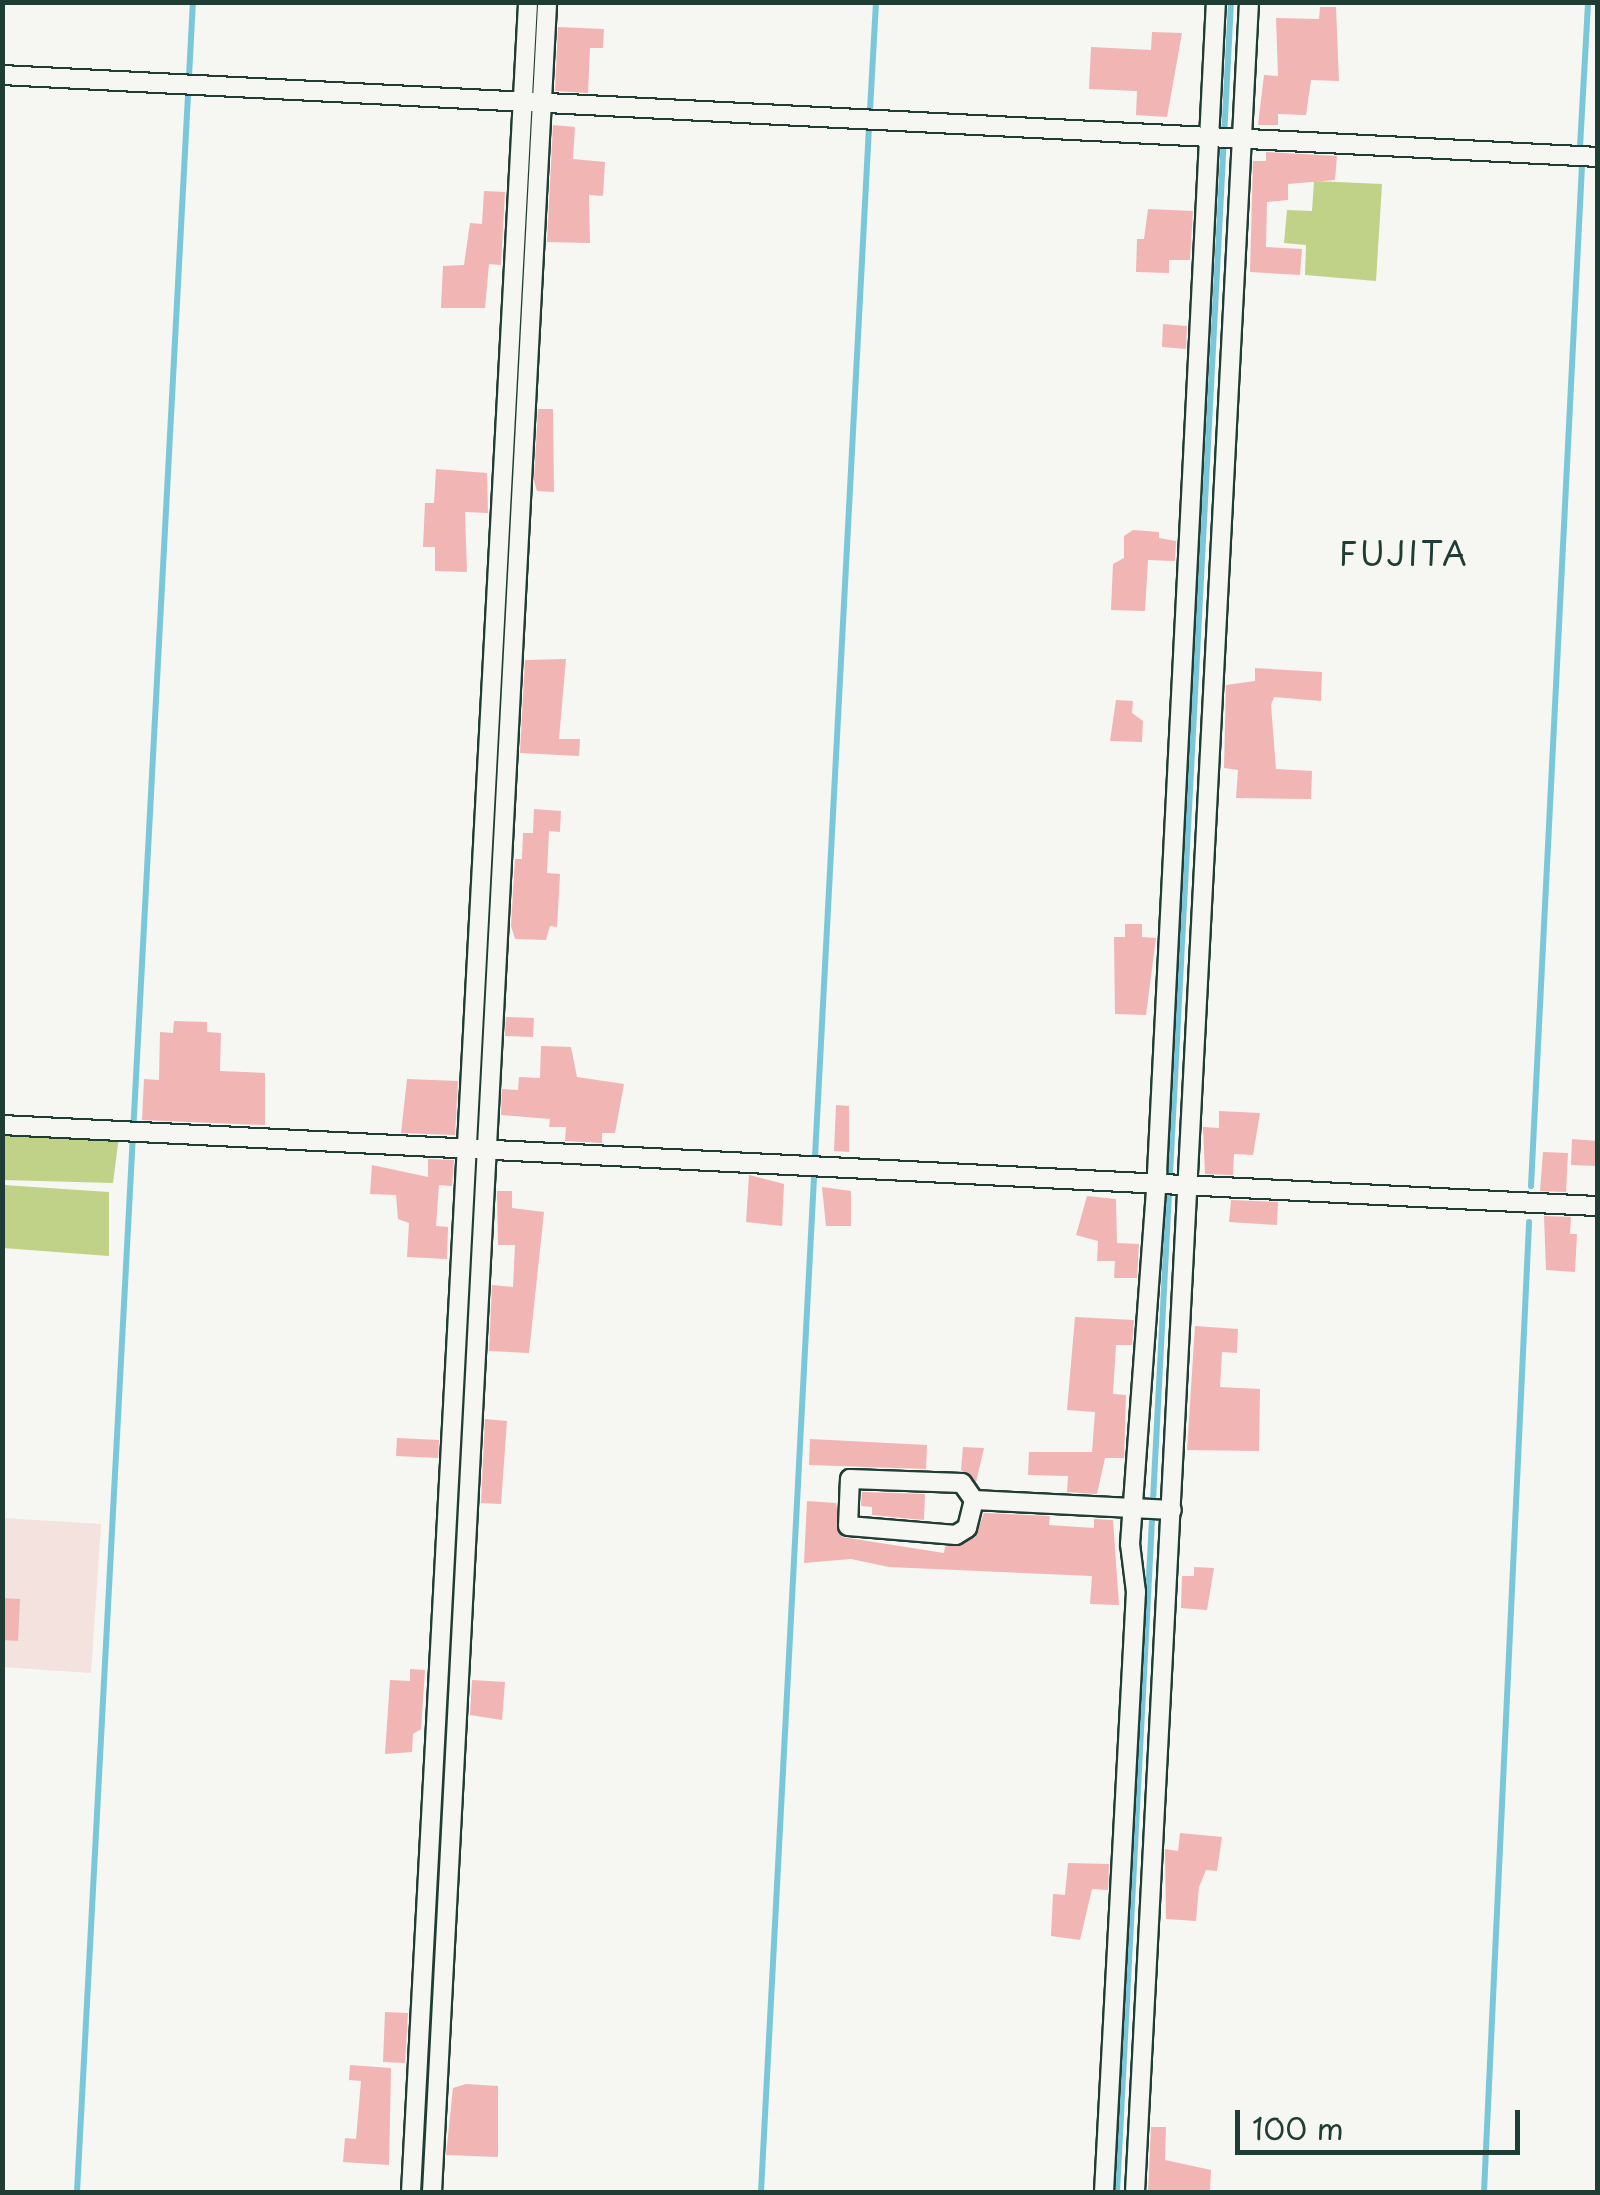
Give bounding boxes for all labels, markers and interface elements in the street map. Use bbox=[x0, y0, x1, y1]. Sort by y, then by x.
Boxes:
district label: FUJITA bbox=[1340, 534, 1468, 572]
scale bar bbox=[1240, 2090, 1525, 2152]
text: 100 m bbox=[1252, 2105, 1344, 2150]

